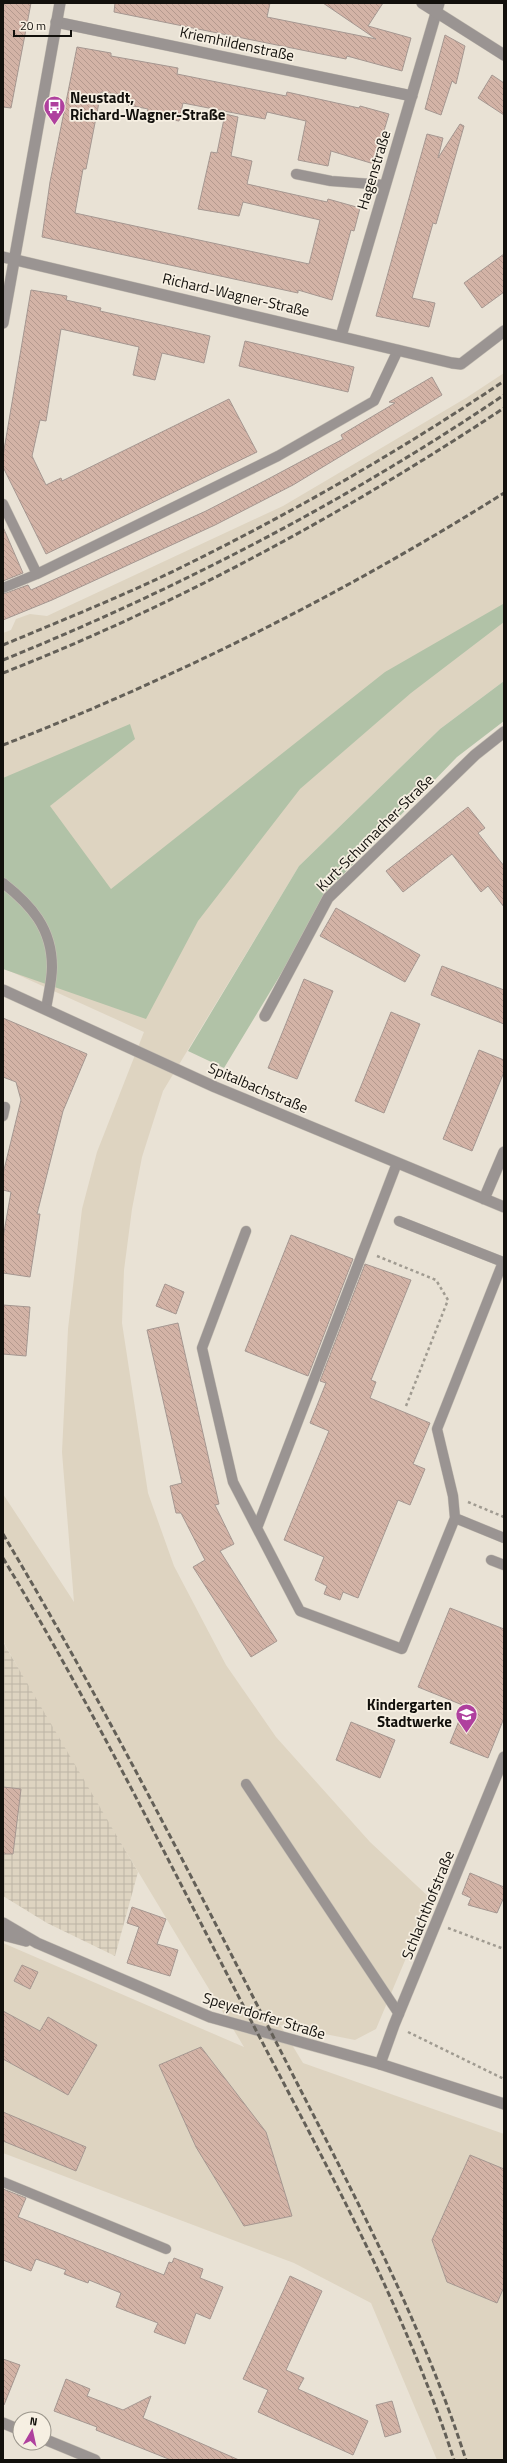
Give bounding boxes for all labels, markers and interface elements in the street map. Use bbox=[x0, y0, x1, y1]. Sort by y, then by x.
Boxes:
scale bar bbox=[14, 12, 71, 38]
text: 20 m bbox=[20, 16, 46, 35]
street label: Kriemhildenstraße bbox=[178, 20, 297, 67]
place label: Neustadt, Richard-Wagner-Straße bbox=[70, 86, 226, 126]
bus stop icon: Neustadt, Richard-Wagner-Straße bbox=[41, 94, 67, 127]
street label: Hagenstraße bbox=[351, 127, 397, 212]
street label: Richard-Wagner-Straße bbox=[160, 266, 312, 323]
street label: Kurt-Schumacher-Straße bbox=[311, 769, 439, 897]
street label: Spitalbachstraße bbox=[205, 1056, 312, 1119]
place label: Kindergarten Stadtwerke bbox=[367, 1693, 452, 1733]
school or university icon: Kindergarten Stadtwerke bbox=[454, 1701, 480, 1734]
street label: Schlachthofstraße bbox=[395, 1847, 460, 1963]
street label: Speyerdorfer Straße bbox=[200, 1986, 328, 2045]
north arrow bbox=[12, 2411, 52, 2451]
text: N bbox=[29, 2413, 39, 2430]

